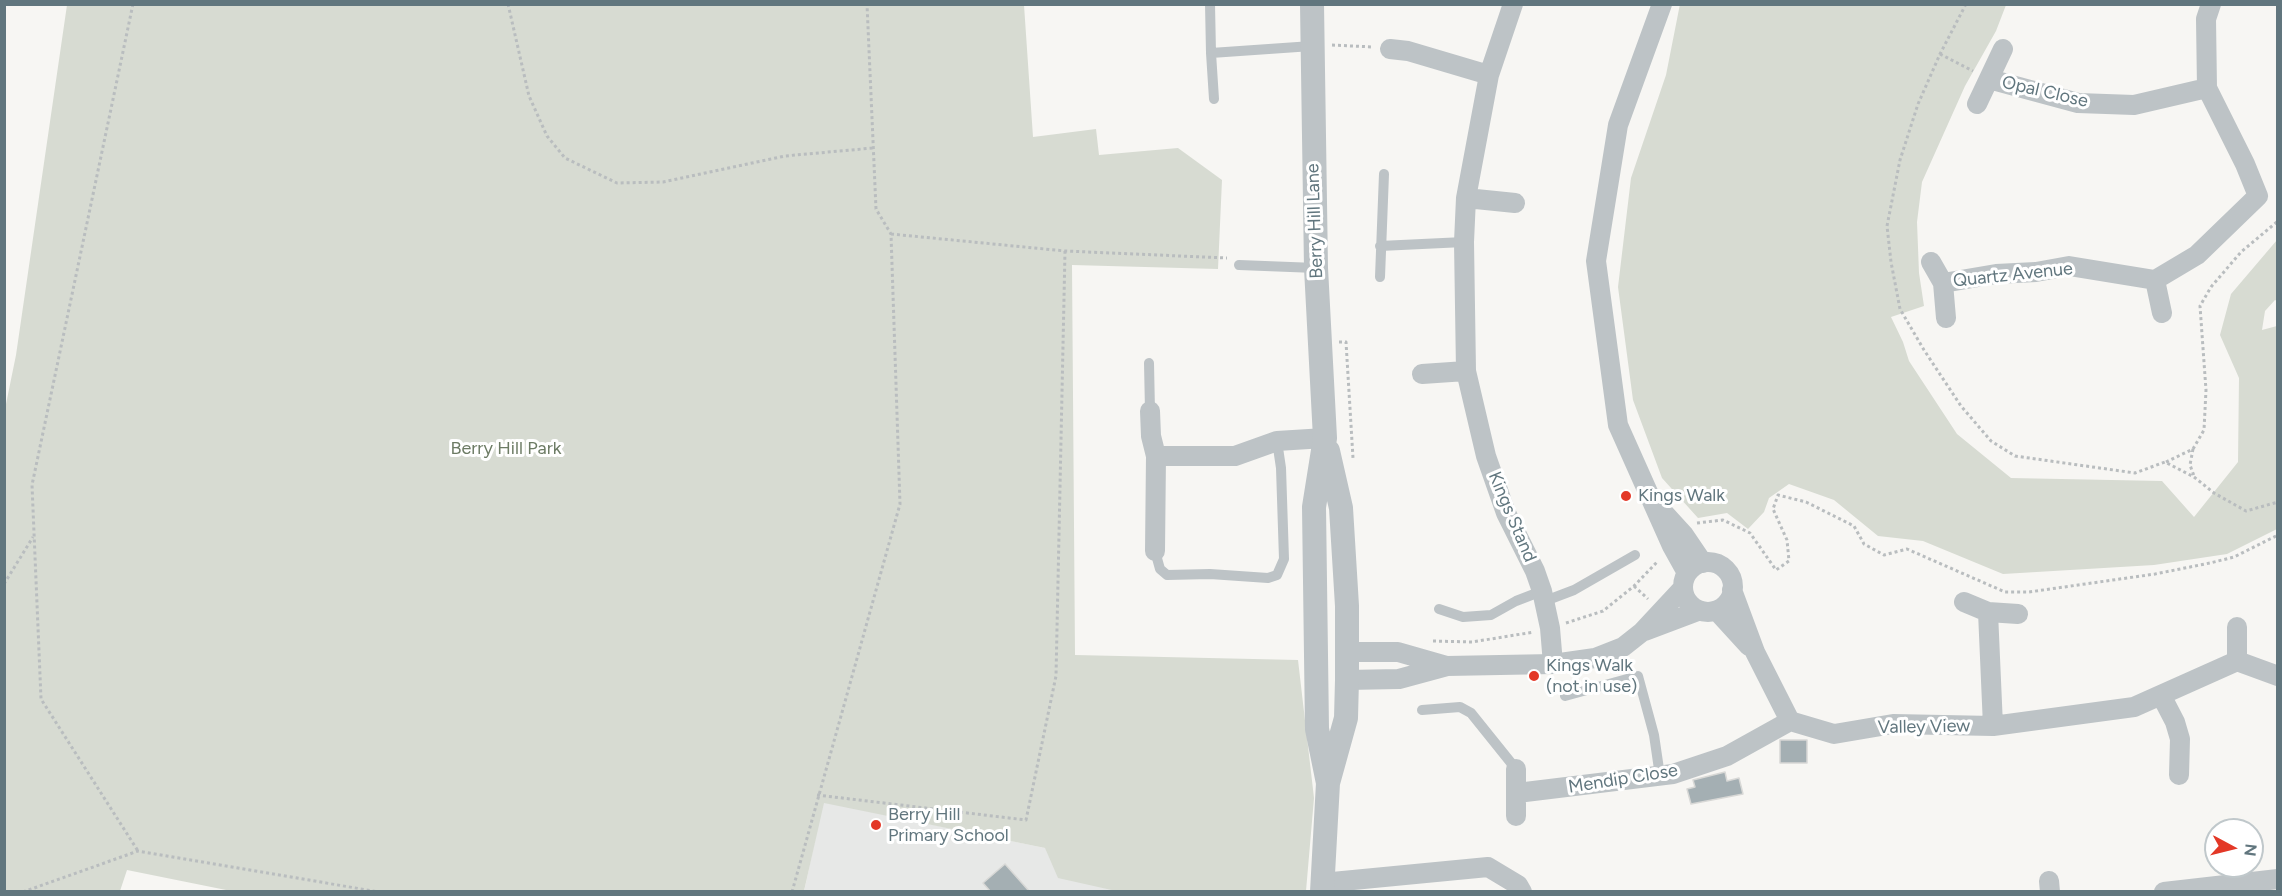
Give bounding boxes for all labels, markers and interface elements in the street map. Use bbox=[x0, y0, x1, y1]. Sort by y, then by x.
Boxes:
street label: Opal Close bbox=[2000, 72, 2090, 112]
street label: Berry Hill Lane bbox=[1302, 163, 1328, 279]
street label: Quartz Avenue bbox=[1952, 258, 2074, 292]
park label: Berry Hill Park bbox=[450, 438, 562, 460]
street label: Kings Stand bbox=[1483, 469, 1541, 565]
place label: Kings Walk bbox=[1638, 485, 1725, 507]
marker: Kings Walk bbox=[1619, 489, 1633, 503]
place label: Kings Walk (not in use) bbox=[1546, 655, 1637, 698]
marker: Kings Walk (not in use) bbox=[1527, 669, 1541, 683]
street label: Valley View bbox=[1877, 715, 1971, 739]
street label: Mendip Close bbox=[1567, 760, 1679, 798]
place label: Berry Hill Primary School bbox=[888, 804, 1009, 846]
marker: Berry Hill Primary School bbox=[869, 818, 883, 832]
north arrow bbox=[2204, 818, 2264, 878]
text: N bbox=[2240, 843, 2261, 857]

